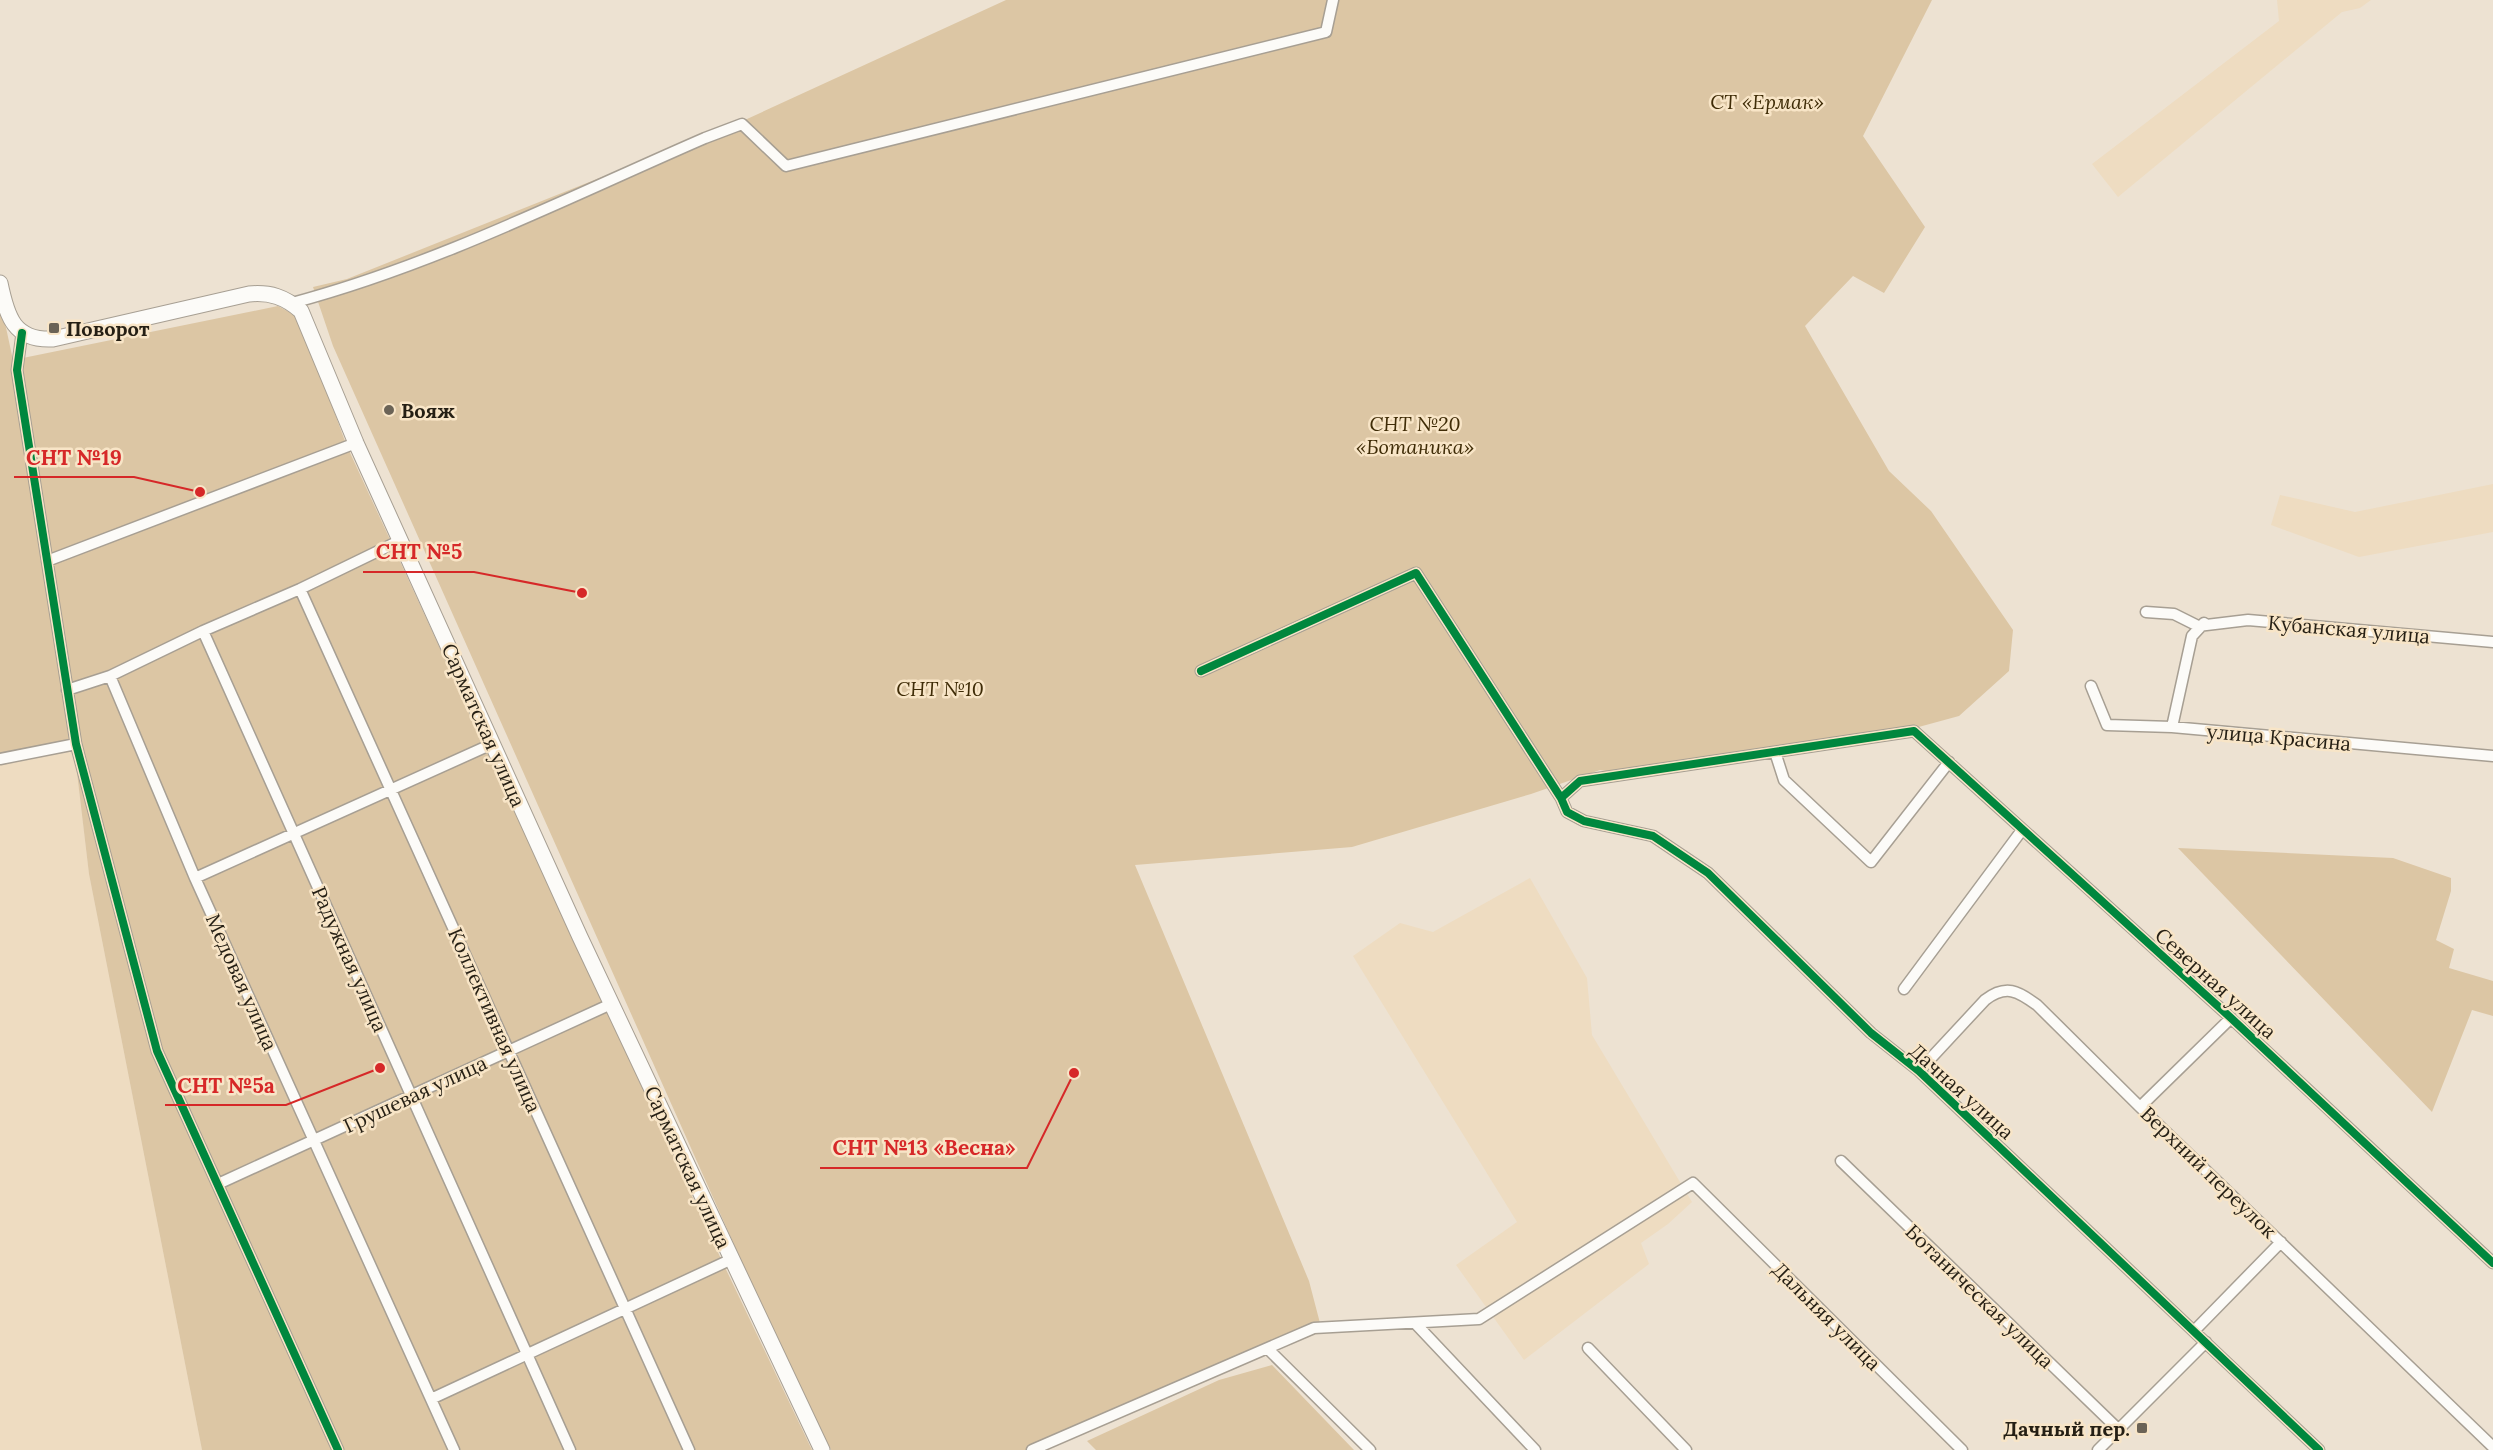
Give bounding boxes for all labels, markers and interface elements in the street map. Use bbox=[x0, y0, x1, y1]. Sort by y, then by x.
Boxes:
park label: СТ «Ермак» bbox=[1710, 89, 1824, 114]
place label: Поворот bbox=[66, 316, 150, 341]
marker: Поворот bbox=[47, 321, 61, 335]
place label: Вояж bbox=[401, 398, 455, 423]
marker: Вояж bbox=[382, 403, 396, 417]
park label: СНТ №20 «Ботаника» bbox=[1356, 411, 1474, 459]
callout: СНТ №19 bbox=[14, 438, 134, 477]
text: СНТ №19 bbox=[26, 444, 122, 471]
callout: СНТ №5 bbox=[363, 533, 474, 572]
text: СНТ №5 bbox=[376, 538, 462, 565]
street label: Кубанская улица bbox=[2267, 609, 2431, 649]
street label: Сарматская улица bbox=[437, 639, 531, 811]
park label: СНТ №10 bbox=[896, 676, 984, 701]
street label: улица Красина bbox=[2206, 718, 2352, 756]
street label: Радужная улица bbox=[307, 882, 393, 1036]
street label: Медовая улица bbox=[201, 910, 283, 1054]
street label: Северная улица bbox=[2150, 922, 2282, 1044]
street label: Коллективная улица bbox=[443, 924, 547, 1116]
street label: Дачная улица bbox=[1905, 1038, 2019, 1144]
street label: Грушевая улица bbox=[339, 1050, 491, 1138]
callout: СНТ №5а bbox=[165, 1066, 286, 1105]
text: СНТ №5а bbox=[177, 1072, 275, 1099]
street label: Сарматская улица bbox=[639, 1082, 737, 1252]
street label: Верхний переулок bbox=[2136, 1101, 2282, 1243]
callout: СНТ №13 «Весна» bbox=[820, 1129, 1027, 1168]
text: СНТ №13 «Весна» bbox=[833, 1134, 1015, 1161]
street label: Ботаническая улица bbox=[1901, 1219, 2059, 1373]
street label: Дальняя улица bbox=[1768, 1257, 1886, 1375]
place label: Дачный пер. bbox=[2003, 1416, 2130, 1441]
marker: Дачный пер. bbox=[2135, 1421, 2149, 1435]

